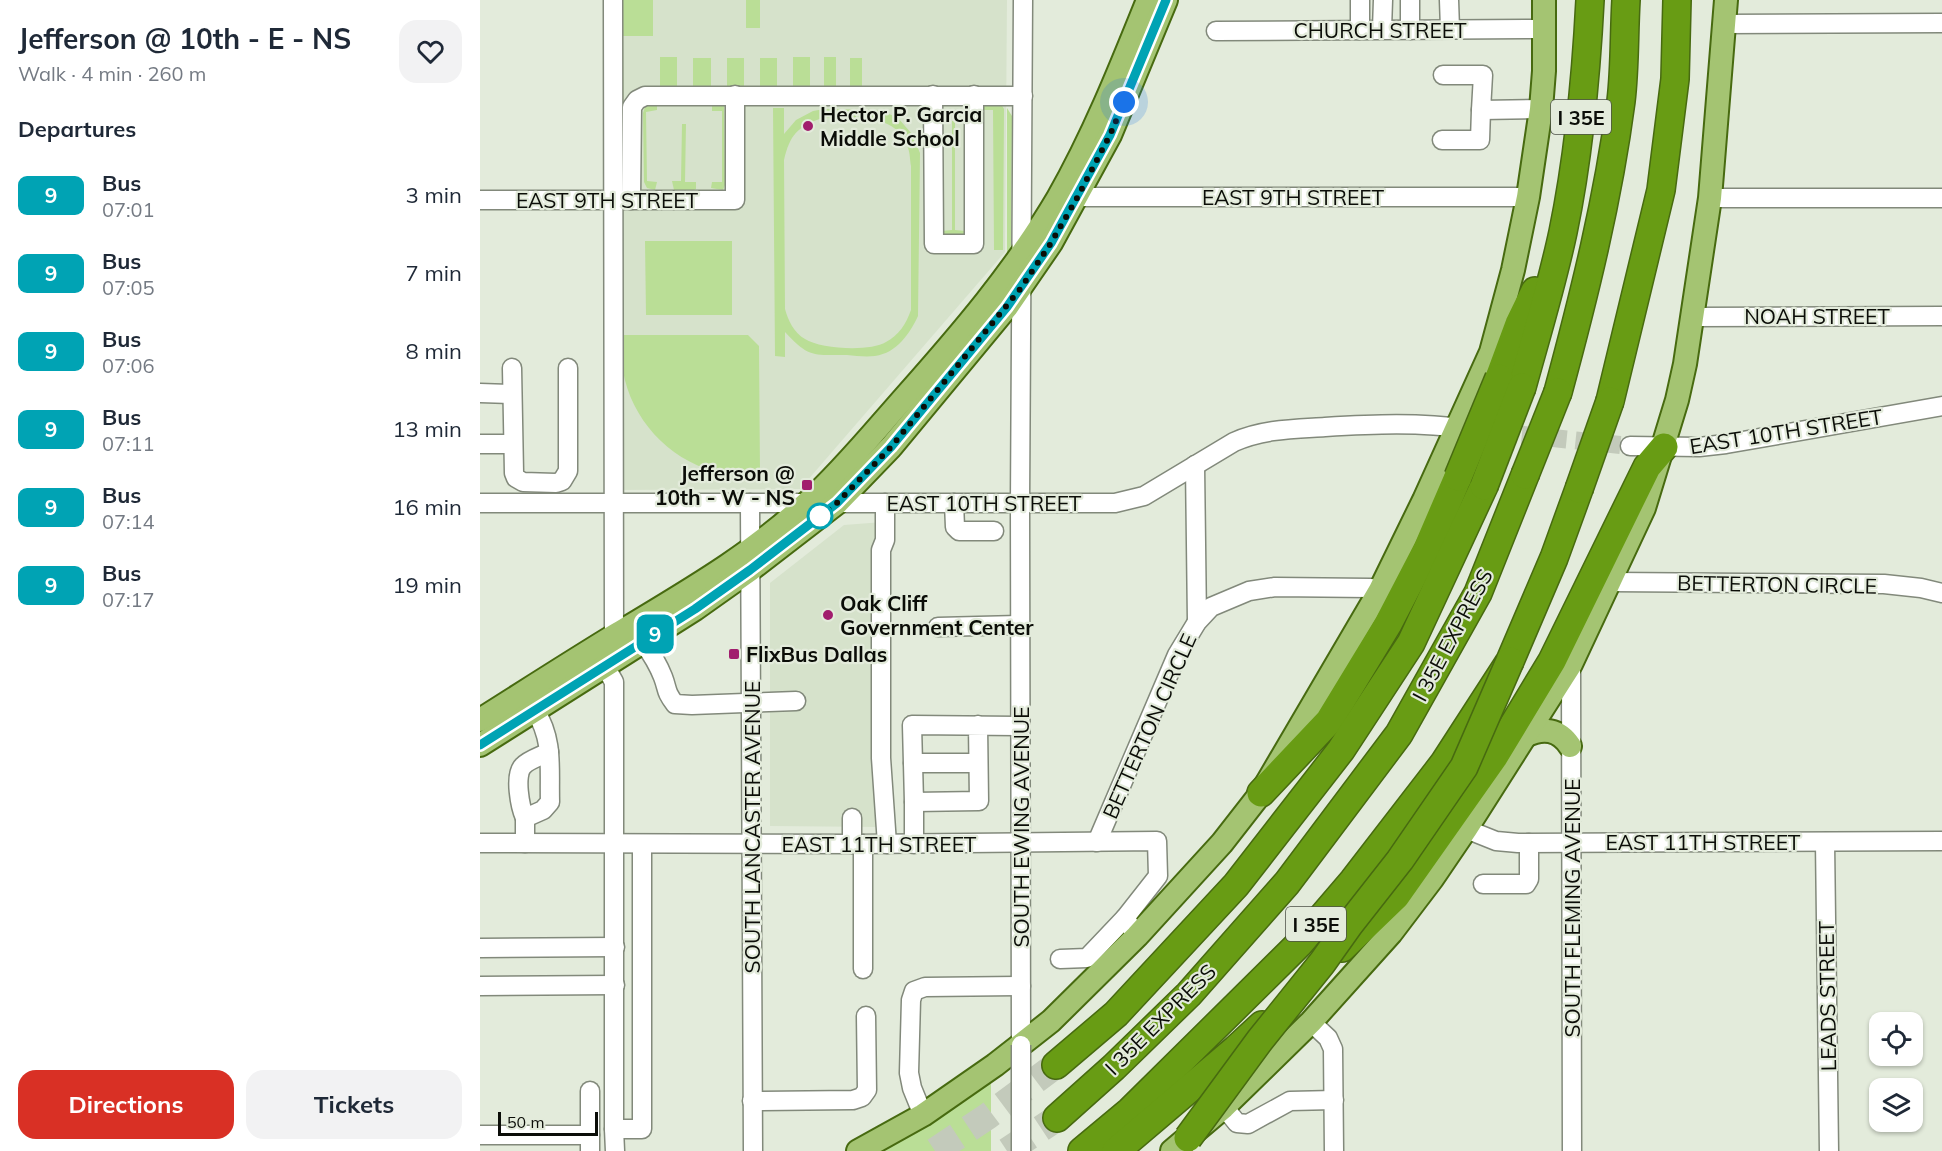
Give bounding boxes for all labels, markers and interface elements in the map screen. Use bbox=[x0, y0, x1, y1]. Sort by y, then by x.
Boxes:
street label: CHURCH STREET bbox=[1293, 17, 1467, 43]
button: heart bbox=[399, 20, 462, 83]
text: Jefferson @ 10th - E - NS bbox=[18, 21, 351, 56]
text: Walk · 4 min · 260 m bbox=[18, 61, 206, 86]
your location bbox=[1109, 87, 1139, 117]
road number: I 35E bbox=[1551, 100, 1611, 134]
place label: Hector P. Garcia Middle School bbox=[820, 101, 982, 151]
text: Departures bbox=[18, 115, 136, 143]
marker: Hector P. Garcia Middle School bbox=[801, 119, 815, 133]
text: Bus bbox=[102, 169, 141, 197]
text: 3 min bbox=[406, 181, 462, 209]
text: 9 bbox=[45, 182, 57, 208]
street label: EAST 9TH STREET bbox=[1202, 184, 1384, 210]
street label: EAST 9TH STREET bbox=[516, 187, 698, 213]
text: 07:01 bbox=[102, 197, 155, 222]
text: Bus bbox=[102, 247, 141, 275]
text: 7 min bbox=[406, 259, 462, 287]
text: 9 bbox=[45, 260, 57, 286]
text: 07:05 bbox=[102, 275, 155, 300]
street label: NOAH STREET bbox=[1744, 303, 1890, 329]
text: Bus bbox=[102, 325, 141, 353]
text: 8 min bbox=[406, 337, 462, 365]
text: 9 bbox=[45, 338, 57, 364]
text: 07:06 bbox=[102, 353, 155, 378]
text: Bus bbox=[102, 403, 141, 431]
street label: EAST 10TH STREET bbox=[1688, 403, 1885, 459]
text: 13 min bbox=[392, 415, 462, 443]
text: 9 bbox=[45, 416, 57, 442]
text: 07:11 bbox=[102, 431, 155, 456]
place label: Jefferson @ 10th - W - NS bbox=[655, 460, 795, 510]
marker: Jefferson @ 10th - W - NS bbox=[800, 478, 814, 492]
text: Bus bbox=[102, 481, 141, 509]
street label: EAST 10TH STREET bbox=[887, 490, 1082, 516]
text: 16 min bbox=[392, 493, 462, 521]
text: 9 bbox=[45, 494, 57, 520]
unlabelled marker bbox=[807, 503, 833, 529]
text: 07:14 bbox=[102, 509, 155, 534]
text: Bus bbox=[102, 559, 141, 587]
street label: I 35E EXPRESS bbox=[1406, 564, 1498, 706]
street label: BETTERTON CIRCLE bbox=[1677, 569, 1877, 599]
text: 19 min bbox=[392, 571, 462, 599]
text: 9 bbox=[45, 572, 57, 598]
text: 07:17 bbox=[102, 587, 155, 612]
place label: Oak Cliff Government Center bbox=[840, 590, 1034, 640]
marker: Oak Cliff Government Center bbox=[821, 608, 835, 622]
line badge: 9 bbox=[636, 614, 675, 654]
text: 9 bbox=[649, 621, 661, 647]
street label: BETTERTON CIRCLE bbox=[1096, 629, 1202, 823]
place label: FlixBus Dallas bbox=[746, 641, 887, 667]
marker: FlixBus Dallas bbox=[727, 647, 741, 661]
street label: SOUTH LANCASTER AVENUE bbox=[739, 681, 765, 973]
street label: SOUTH EWING AVENUE bbox=[1008, 706, 1034, 948]
street label: SOUTH FLEMING AVENUE bbox=[1559, 778, 1585, 1038]
street label: EAST 11TH STREET bbox=[1606, 829, 1801, 855]
street label: EAST 11TH STREET bbox=[782, 831, 977, 857]
road number: I 35E bbox=[1286, 907, 1346, 941]
street label: LEADS STREET bbox=[1813, 920, 1841, 1071]
street label: I 35E EXPRESS bbox=[1099, 958, 1221, 1080]
map controls bbox=[1869, 1012, 1923, 1132]
button: locate bbox=[1869, 1012, 1923, 1066]
button: Directions bbox=[18, 1070, 234, 1139]
button: Tickets bbox=[246, 1070, 462, 1139]
button: layers bbox=[1869, 1078, 1923, 1132]
scale bar bbox=[498, 1109, 598, 1136]
text: 50 m bbox=[507, 1112, 544, 1132]

